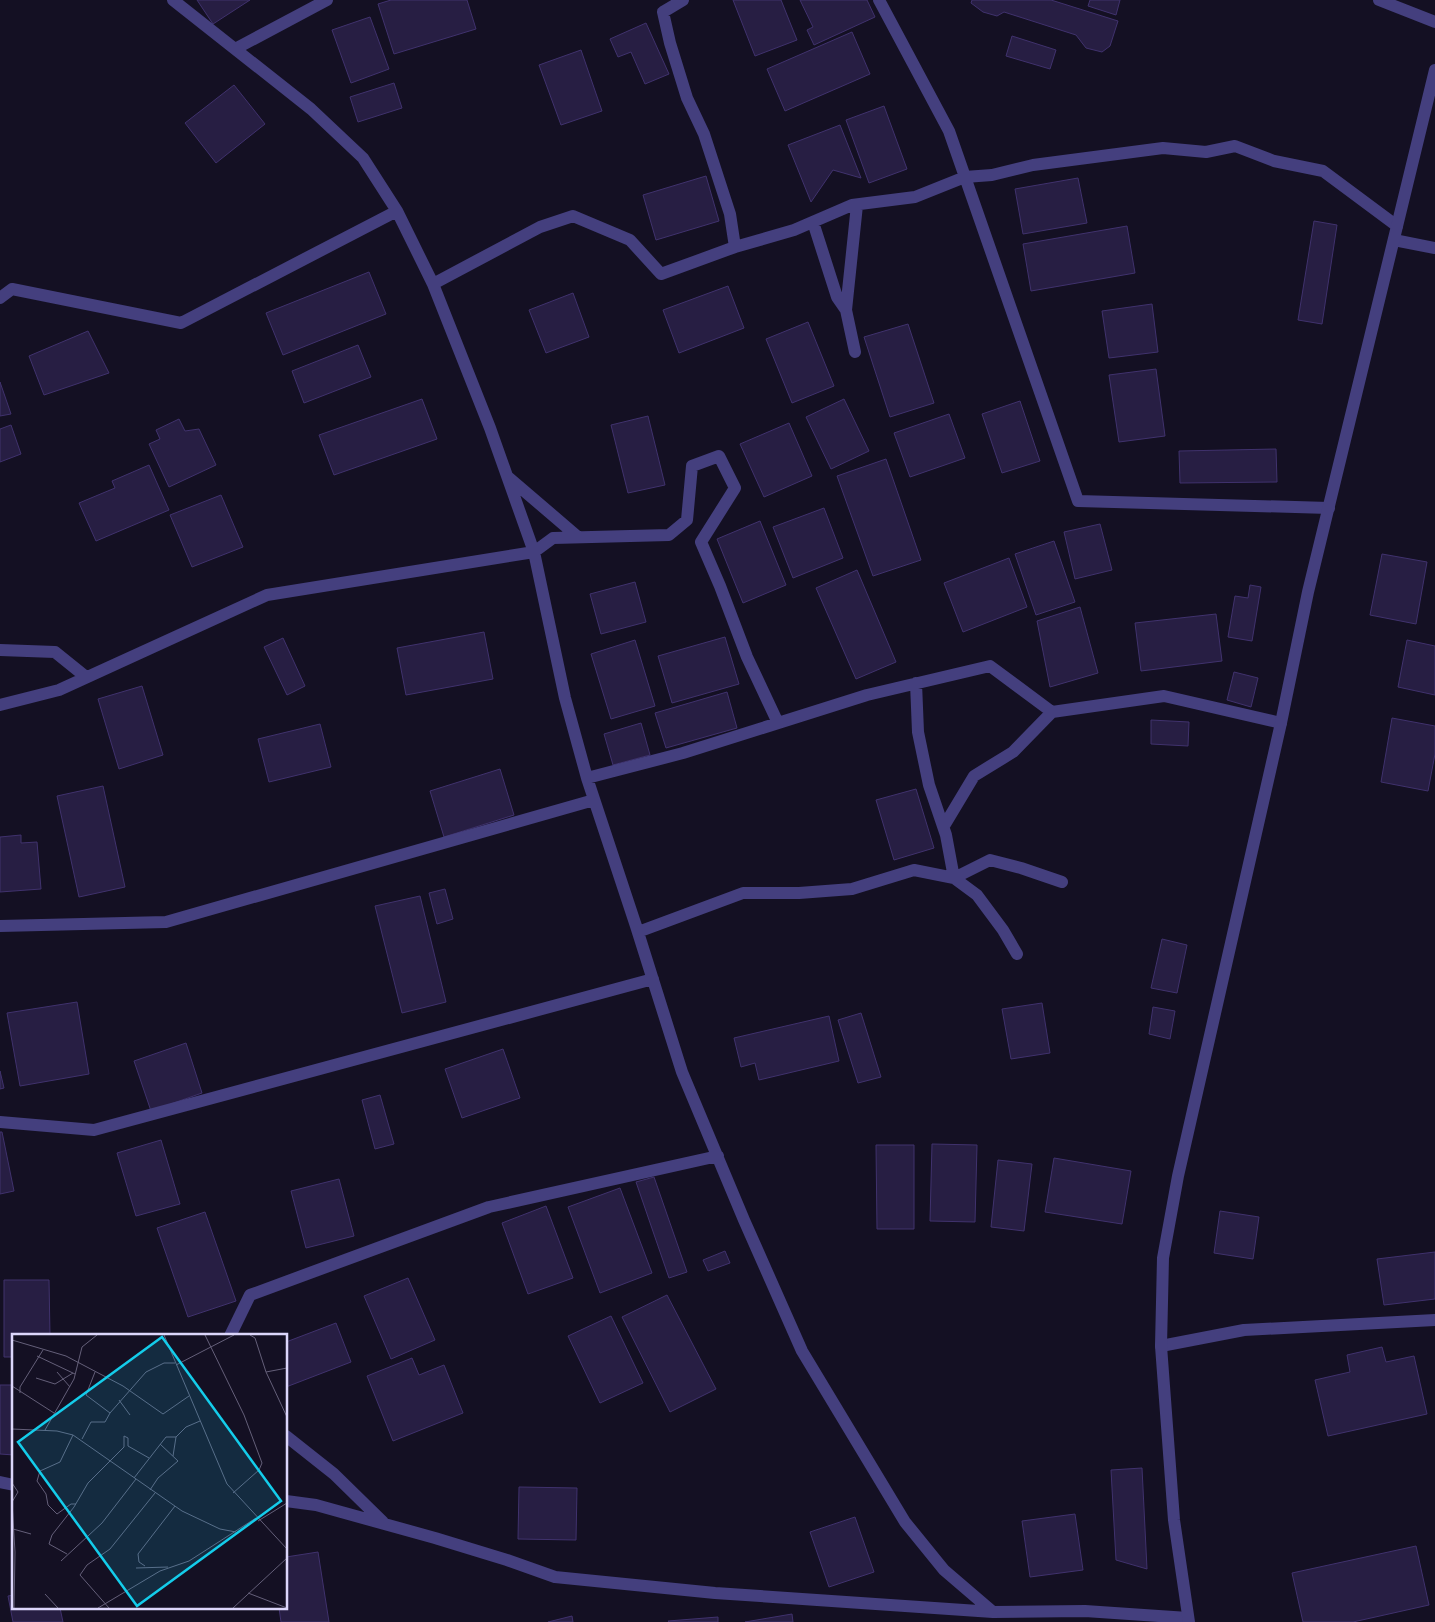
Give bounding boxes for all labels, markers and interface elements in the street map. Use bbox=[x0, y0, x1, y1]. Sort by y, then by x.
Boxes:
inset map bbox=[12, 1334, 288, 1610]

